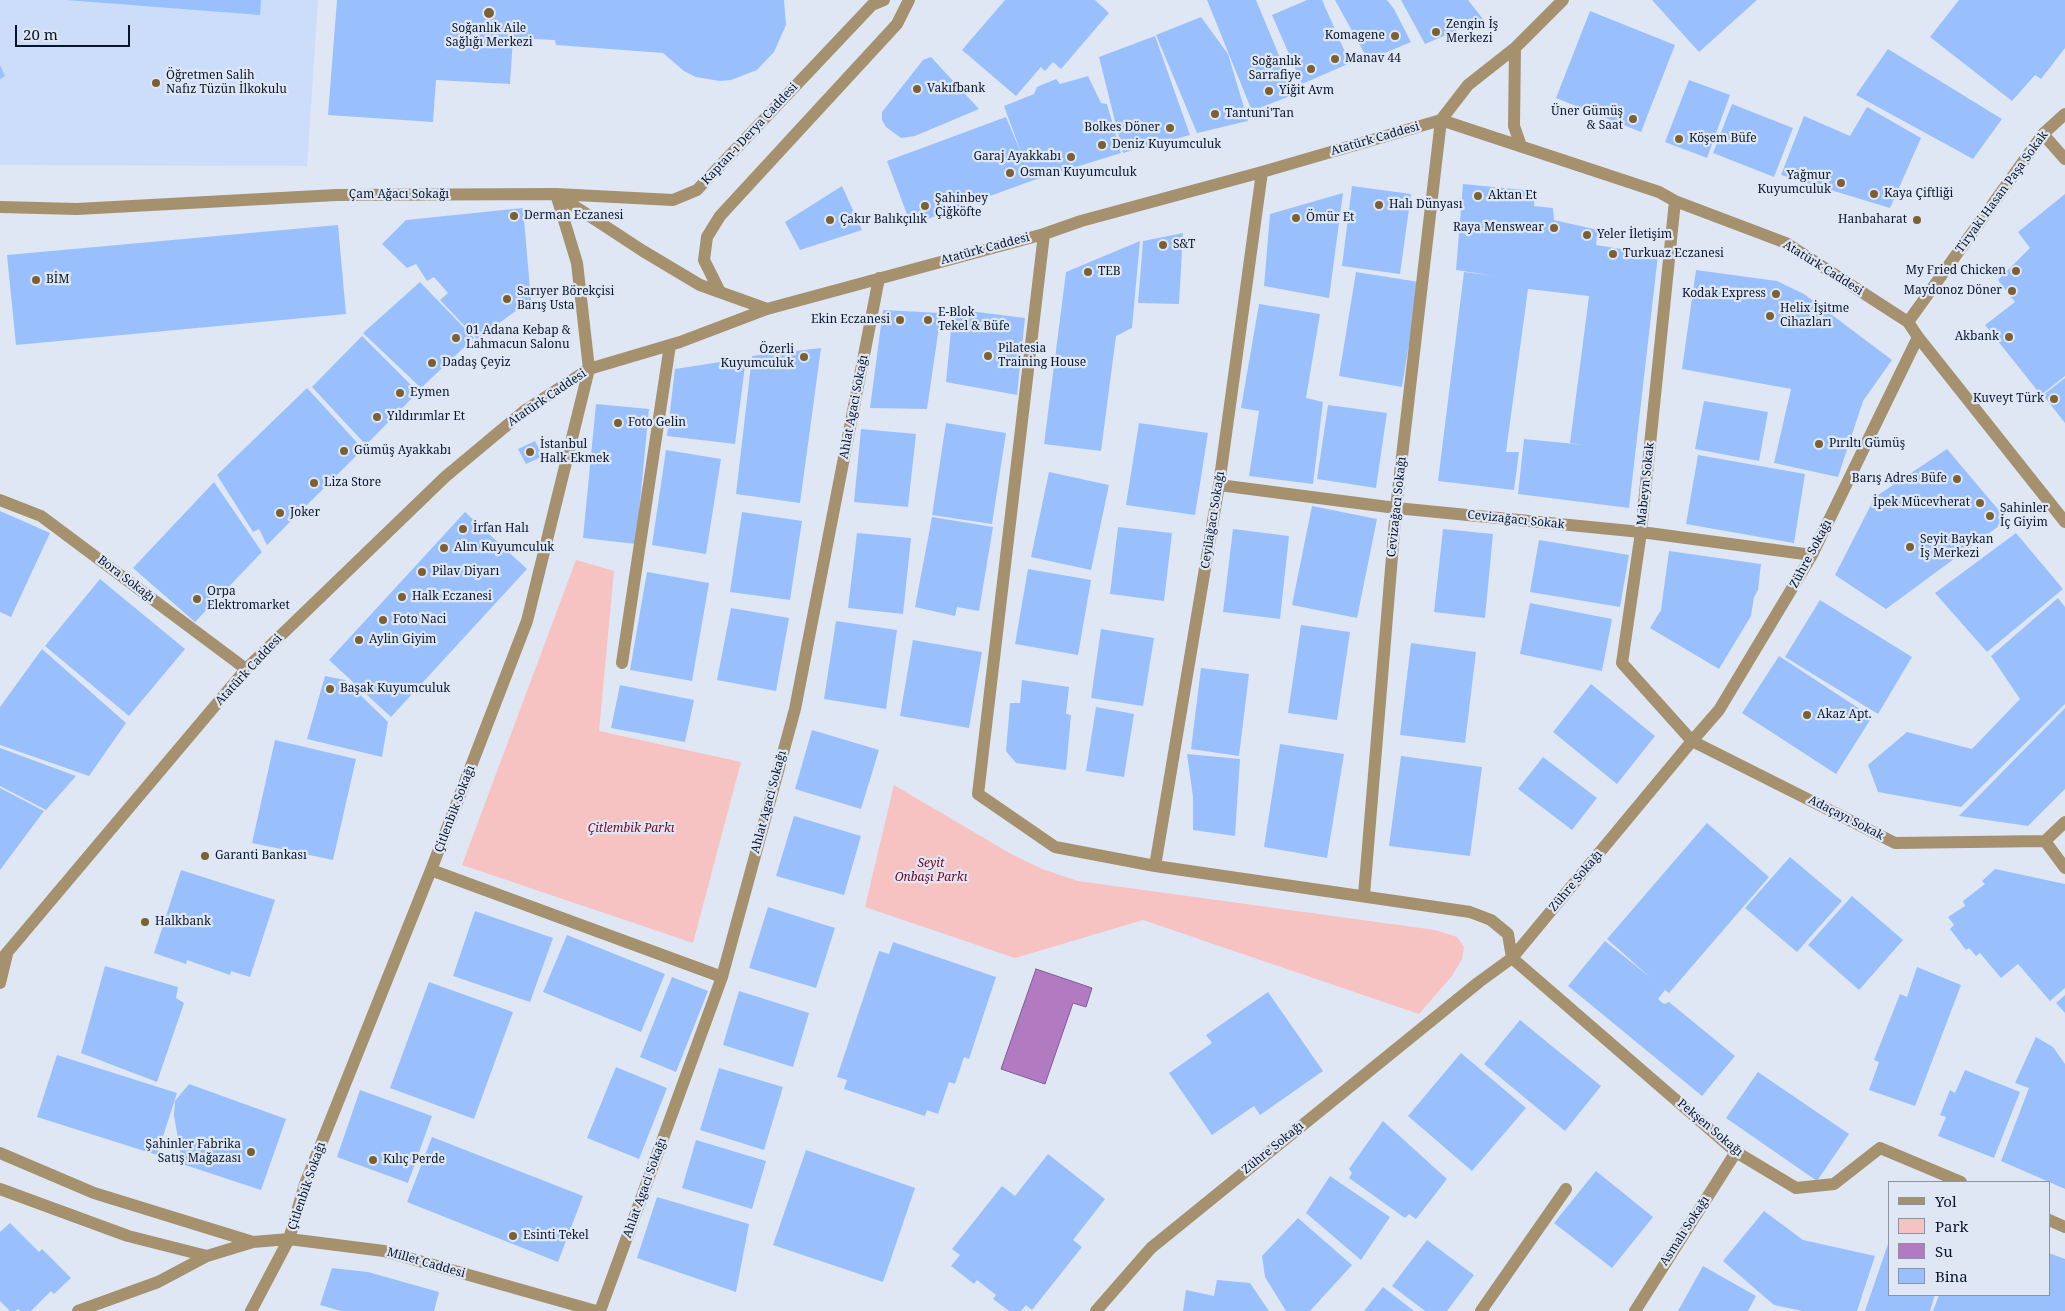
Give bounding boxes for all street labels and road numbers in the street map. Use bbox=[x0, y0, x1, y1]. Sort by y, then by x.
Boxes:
street label: Kaptan-ı Derya Caddesi bbox=[699, 80, 801, 188]
street label: Atatürk Caddesi bbox=[1329, 119, 1421, 159]
street label: Tiryaki Hasan Paşa Sokak bbox=[1953, 128, 2051, 256]
street label: Çam Ağacı Sokağı bbox=[349, 188, 449, 202]
street label: Atatürk Caddesi bbox=[939, 230, 1031, 268]
street label: Atatürk Caddesi bbox=[1780, 238, 1866, 298]
street label: Ahlat Agaci Sokağı bbox=[837, 354, 871, 460]
street label: Atatürk Caddesi bbox=[505, 366, 589, 430]
street label: Mabeyn Sokak bbox=[1634, 442, 1658, 526]
street label: Cevizağacı Sokağı bbox=[1385, 456, 1409, 558]
street label: Ceyilağacı Sokağı bbox=[1198, 470, 1228, 570]
street label: Cevizağacı Sokak bbox=[1467, 508, 1565, 532]
street label: Zühre Sokağı bbox=[1787, 517, 1835, 591]
street label: Bora Sokağı bbox=[95, 553, 157, 605]
street label: Atatürk Caddesi bbox=[212, 632, 286, 708]
street label: Ahlat Agaci Sokağı bbox=[748, 749, 790, 855]
street label: Çitlenbik Sokağı bbox=[432, 763, 478, 855]
street label: Adaçayı Sokak bbox=[1806, 793, 1886, 843]
street label: Zühre Sokağı bbox=[1546, 848, 1606, 914]
street label: Pekşen Sokağı bbox=[1674, 1096, 1746, 1160]
street label: Zühre Sokağı bbox=[1239, 1119, 1307, 1177]
street label: Ahlat Agaci Sokağı bbox=[620, 1136, 670, 1240]
street label: Çitlenbik Sokağı bbox=[285, 1140, 329, 1232]
street label: Asmalı Sokağı bbox=[1657, 1193, 1713, 1269]
street label: Millet Caddesi bbox=[385, 1245, 467, 1281]

